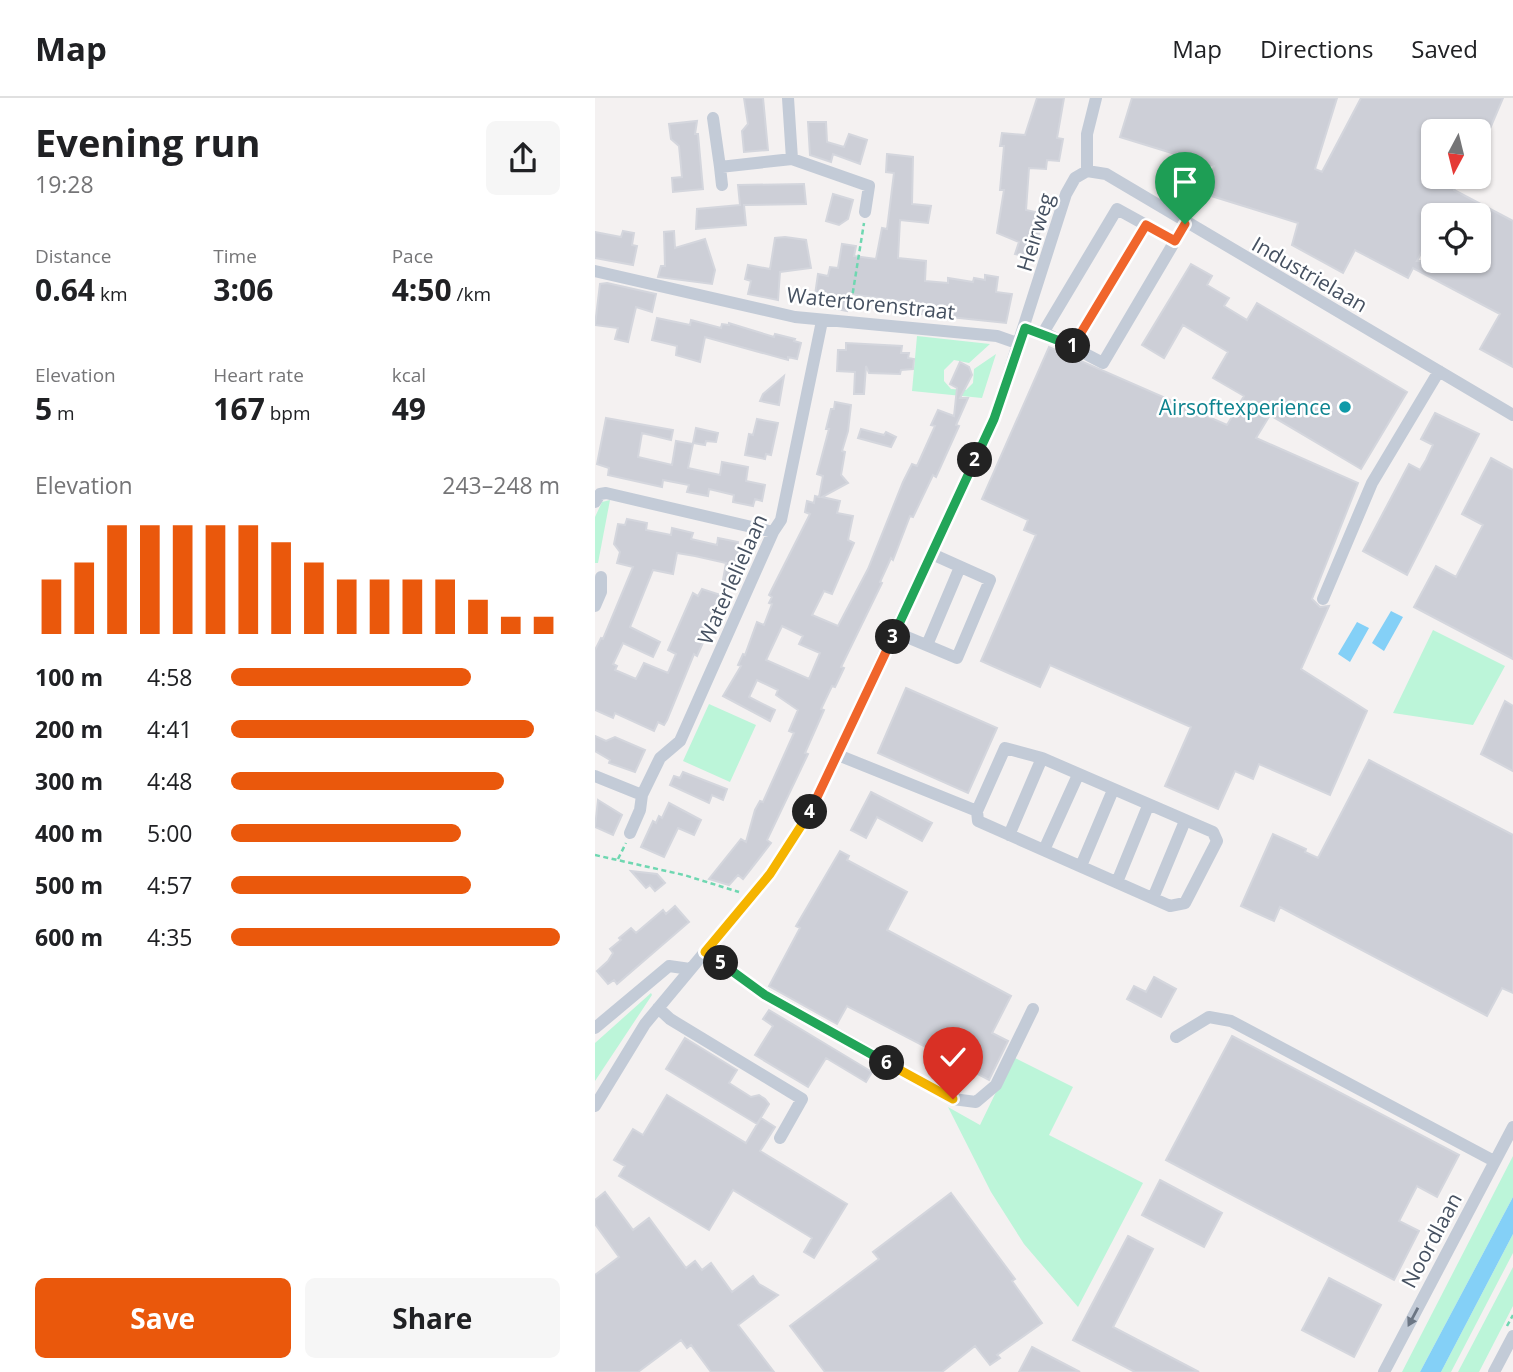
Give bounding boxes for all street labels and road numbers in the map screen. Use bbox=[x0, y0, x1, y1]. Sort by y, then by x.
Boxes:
street label: Heirweg bbox=[1010, 189, 1060, 275]
street label: Industrielaan bbox=[1247, 230, 1373, 318]
street label: Watertorenstraat bbox=[785, 280, 957, 326]
street label: Waterlelielaan bbox=[691, 509, 773, 649]
street label: Noordlaan bbox=[1394, 1188, 1468, 1292]

